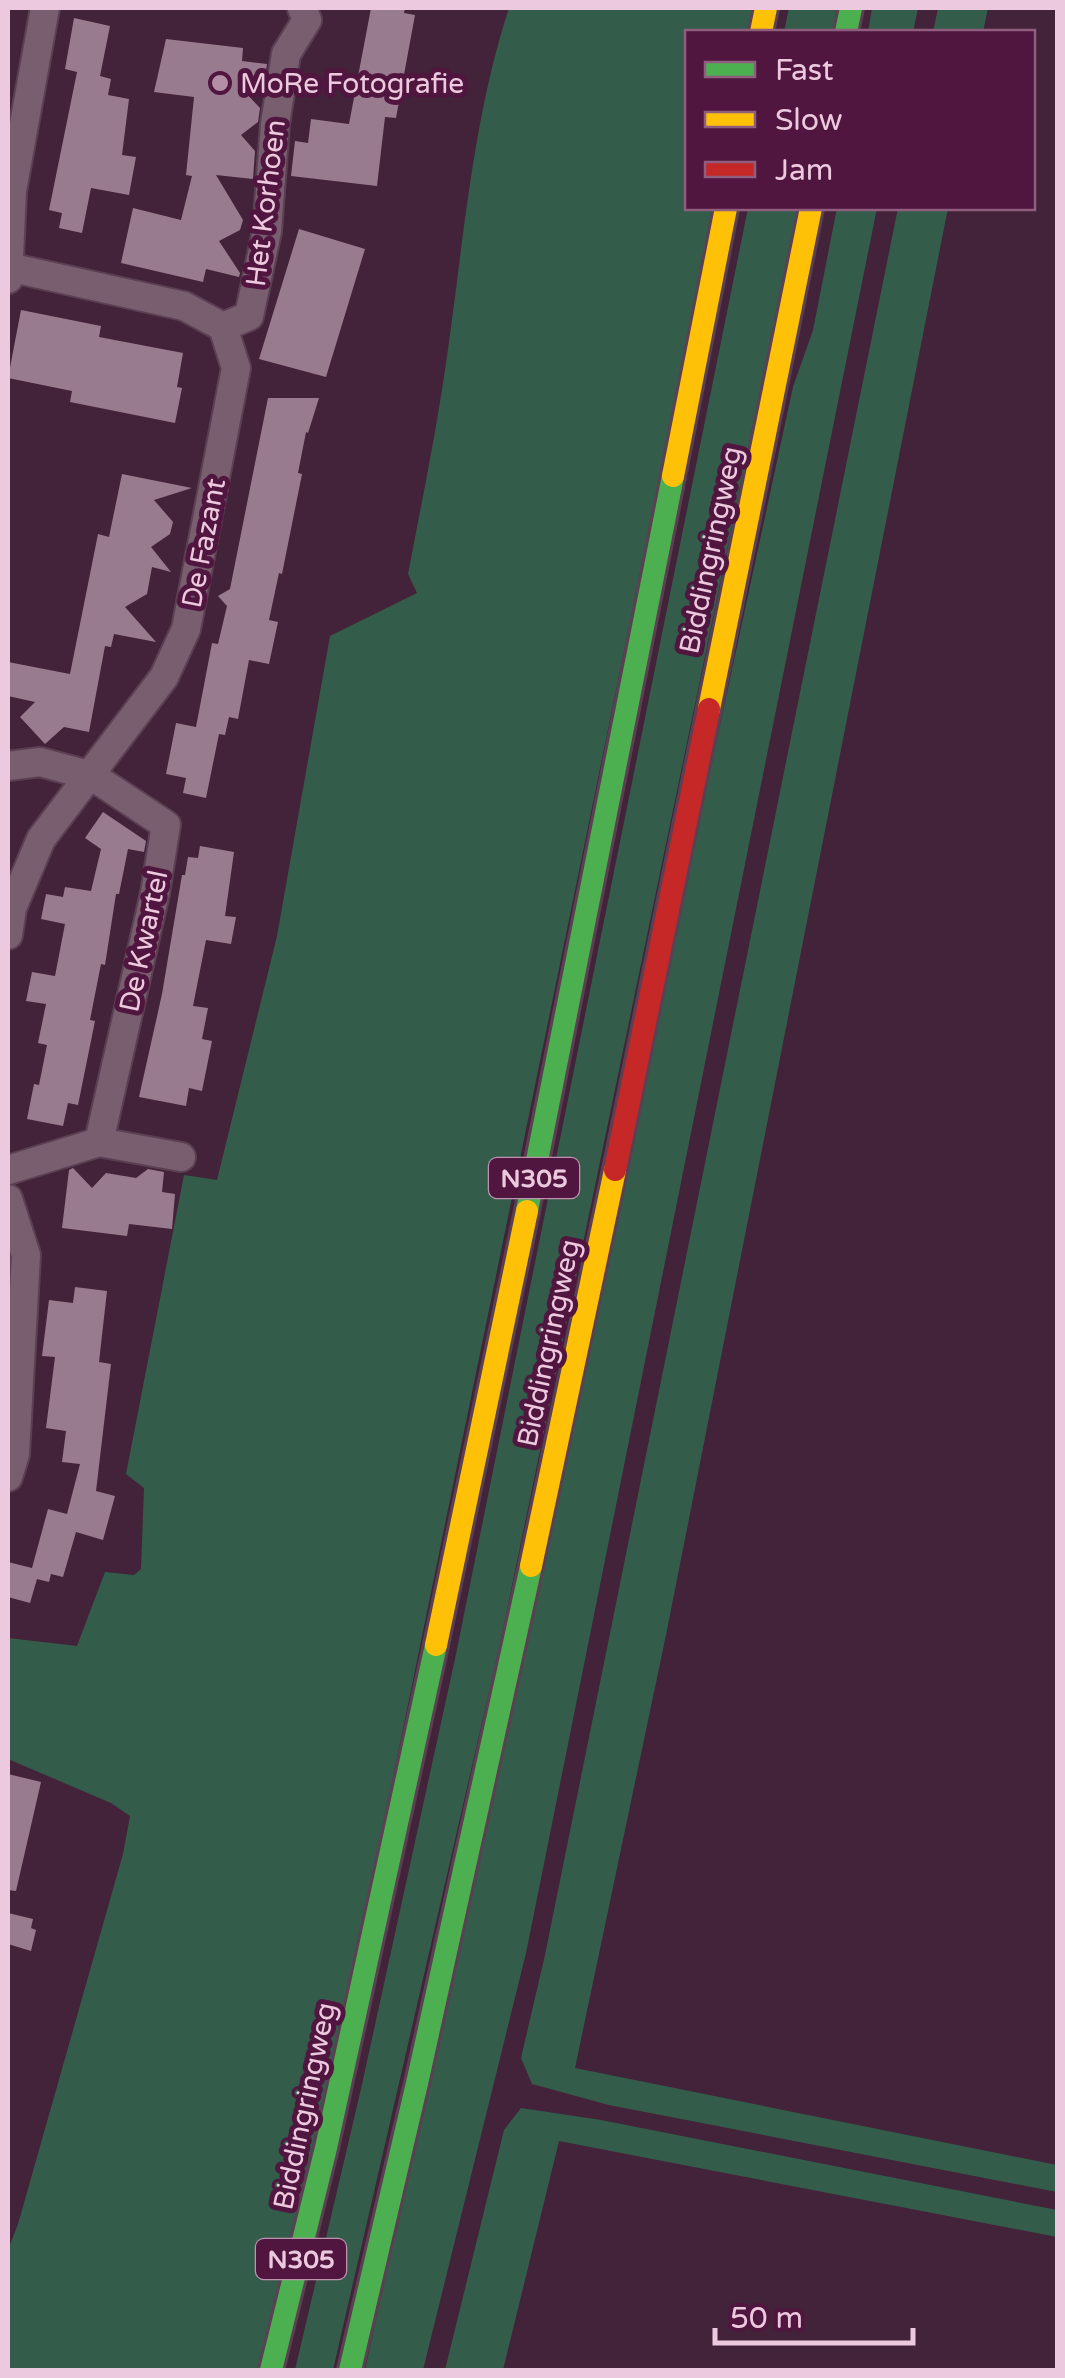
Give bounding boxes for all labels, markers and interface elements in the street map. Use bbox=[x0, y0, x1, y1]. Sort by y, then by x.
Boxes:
legend bbox=[685, 30, 1035, 210]
text: Fast bbox=[775, 52, 834, 89]
place label: MoRe Fotografie bbox=[240, 67, 464, 101]
marker: MoRe Fotografie bbox=[209, 72, 231, 94]
text: Slow bbox=[775, 102, 843, 139]
street label: Het Korhoen bbox=[239, 118, 293, 289]
text: Jam bbox=[775, 152, 833, 189]
street label: Biddingringweg bbox=[672, 443, 750, 657]
street label: De Fazant bbox=[175, 475, 233, 611]
street label: De Kwartel bbox=[112, 867, 176, 1015]
road number: N305 bbox=[489, 1158, 579, 1198]
street label: Biddingringweg bbox=[510, 1236, 588, 1450]
street label: Biddingringweg bbox=[266, 1999, 344, 2213]
road number: N305 bbox=[256, 2239, 346, 2279]
scale bar bbox=[715, 2283, 912, 2345]
text: 50 m bbox=[730, 2300, 803, 2337]

